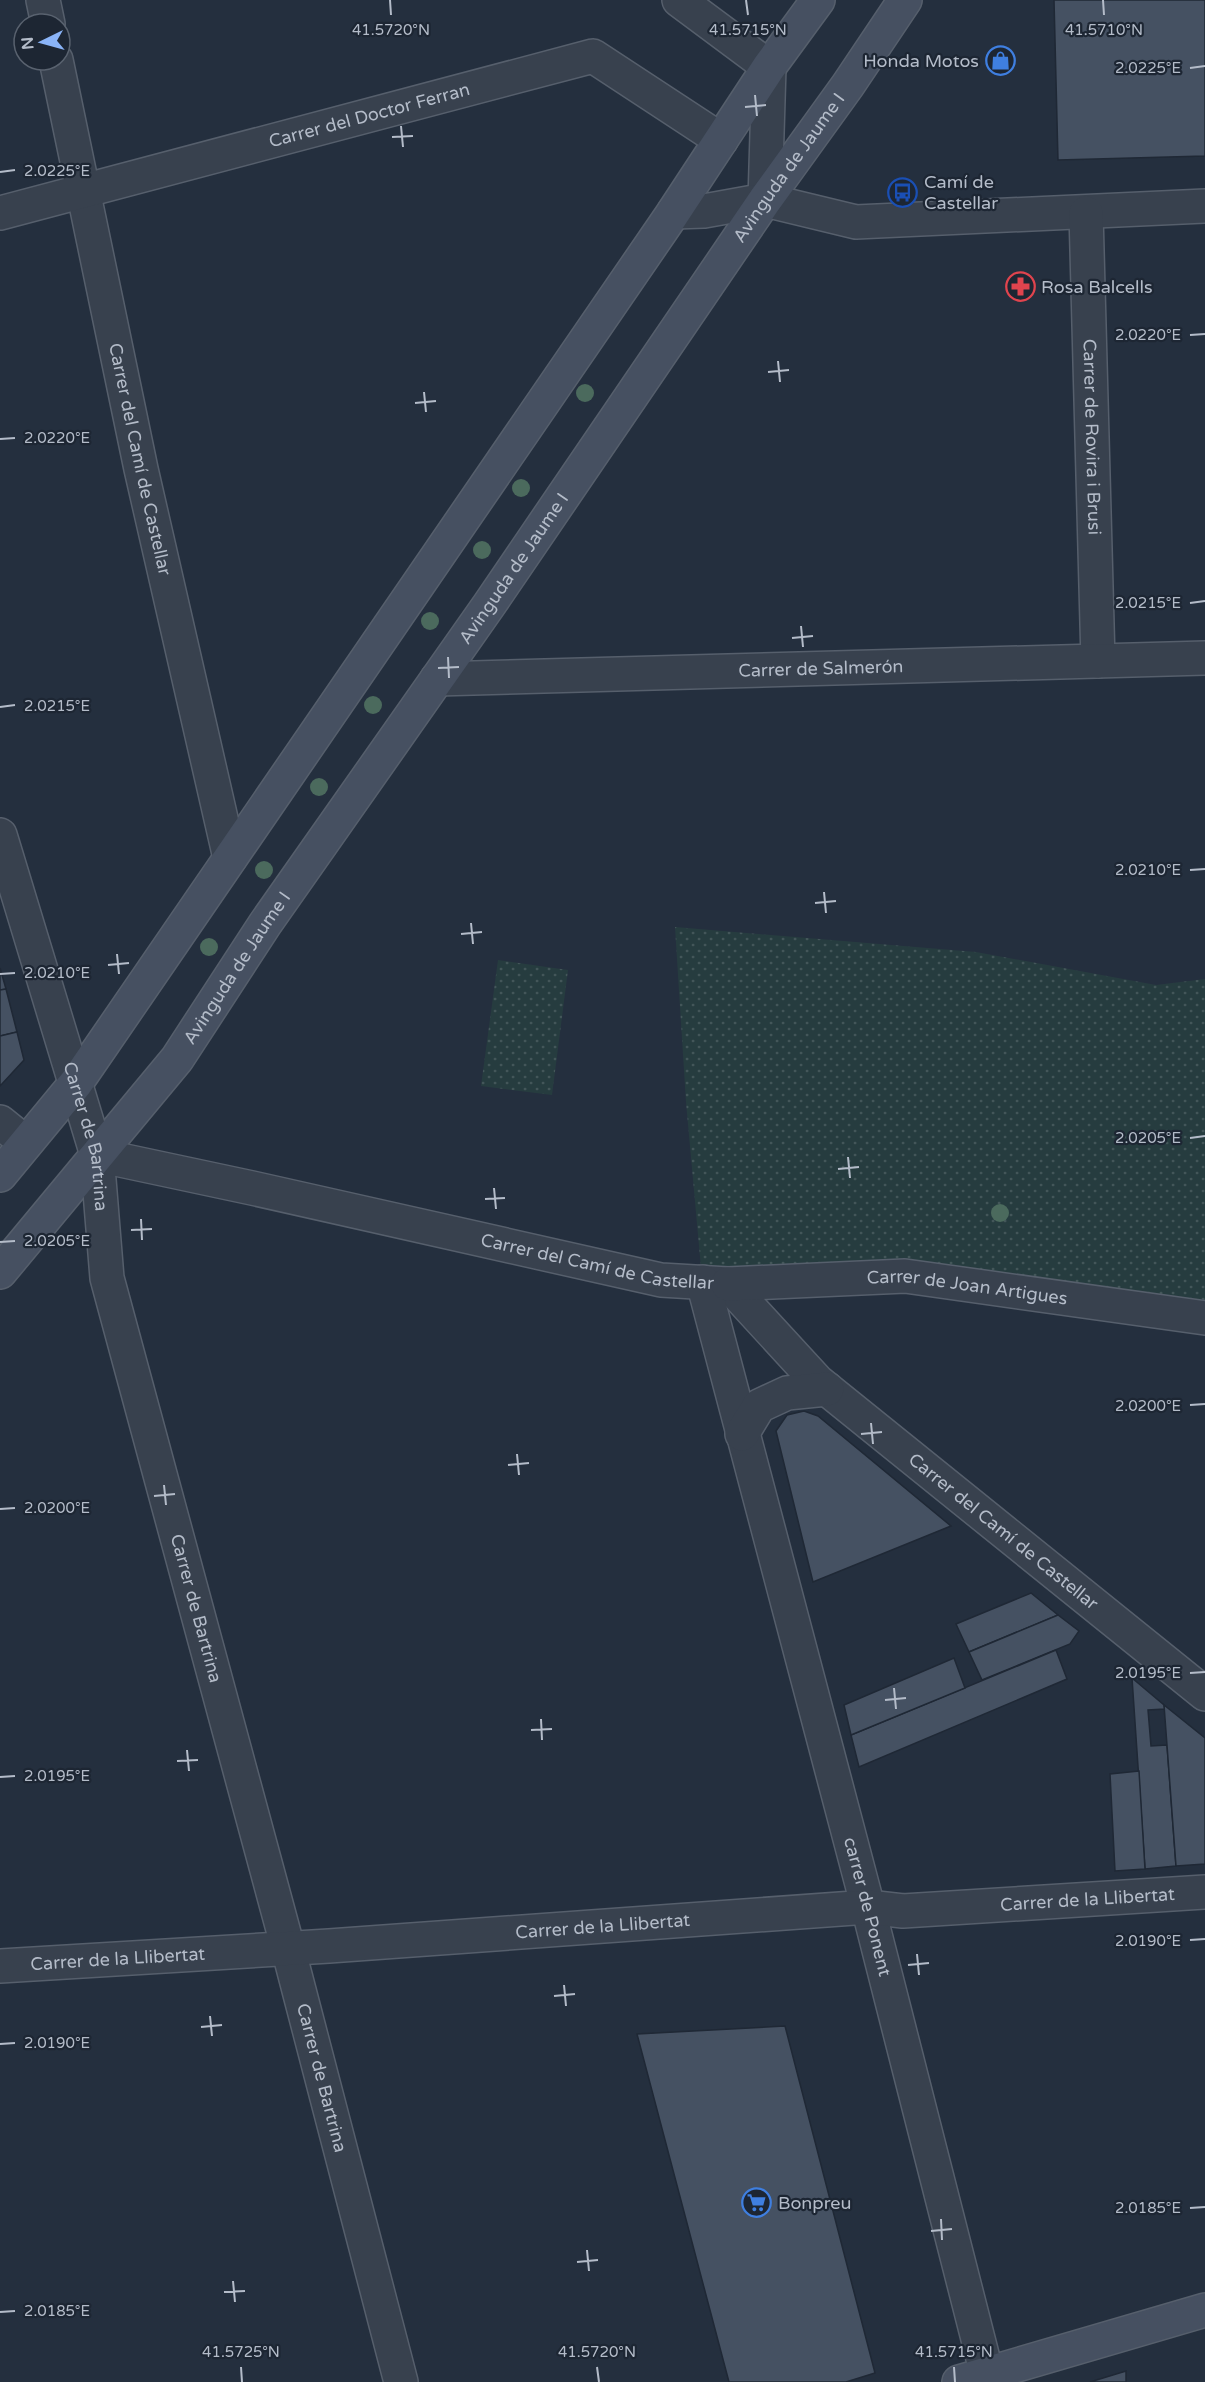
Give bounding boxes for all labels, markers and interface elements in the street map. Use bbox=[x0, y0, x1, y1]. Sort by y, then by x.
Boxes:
north arrow bbox=[12, 12, 72, 72]
text: 41.5720°N bbox=[352, 21, 430, 39]
text: 41.5715°N bbox=[709, 21, 787, 39]
text: 41.5710°N bbox=[1065, 21, 1143, 39]
text: N bbox=[18, 36, 39, 50]
shop icon: Honda Motos bbox=[984, 45, 1016, 77]
place label: Honda Motos bbox=[863, 50, 979, 72]
text: 2.0225°E bbox=[1115, 59, 1181, 77]
street label: Carrer del Doctor Ferran bbox=[266, 78, 472, 152]
street label: Avinguda de Jaume I bbox=[728, 89, 850, 247]
text: 2.0225°E bbox=[24, 162, 90, 180]
place label: Camí de Castellar bbox=[924, 171, 998, 214]
bus stop icon: Camí de Castellar bbox=[887, 176, 919, 208]
pharmacy icon: Rosa Balcells bbox=[1004, 271, 1036, 303]
place label: Rosa Balcells bbox=[1041, 276, 1153, 298]
text: 2.0220°E bbox=[1115, 326, 1181, 344]
street label: Carrer de Rovira i Brusi bbox=[1078, 339, 1106, 535]
street label: Carrer del Camí de Castellar bbox=[104, 341, 176, 578]
text: 2.0220°E bbox=[24, 429, 90, 447]
street label: Avinguda de Jaume I bbox=[454, 489, 573, 648]
text: 2.0215°E bbox=[1115, 594, 1181, 612]
street label: Carrer de Salmerón bbox=[738, 655, 904, 682]
text: 2.0215°E bbox=[24, 697, 90, 715]
text: 2.0210°E bbox=[1115, 861, 1181, 879]
street label: Avinguda de Jaume I bbox=[179, 887, 295, 1048]
text: 2.0210°E bbox=[24, 964, 90, 982]
street label: Carrer de Bartrina bbox=[58, 1059, 113, 1212]
text: 2.0205°E bbox=[1115, 1129, 1181, 1147]
street label: Carrer del Camí de Castellar bbox=[479, 1229, 715, 1294]
text: 2.0205°E bbox=[24, 1232, 90, 1250]
street label: Carrer de Joan Artigues bbox=[866, 1265, 1069, 1310]
text: 2.0200°E bbox=[1115, 1397, 1181, 1415]
street label: Carrer del Camí de Castellar bbox=[904, 1448, 1103, 1615]
text: 2.0200°E bbox=[24, 1499, 90, 1517]
street label: Carrer de Bartrina bbox=[166, 1532, 227, 1685]
text: 2.0195°E bbox=[1115, 1664, 1181, 1682]
text: 2.0195°E bbox=[24, 1767, 90, 1785]
street label: carrer de Ponent bbox=[839, 1835, 896, 1979]
street label: Carrer de la Llibertat bbox=[999, 1883, 1176, 1916]
street label: Carrer de la Llibertat bbox=[515, 1909, 691, 1943]
text: 2.0190°E bbox=[1115, 1932, 1181, 1950]
street label: Carrer de la Llibertat bbox=[30, 1943, 206, 1975]
street label: Carrer de Bartrina bbox=[292, 2001, 352, 2155]
text: 2.0190°E bbox=[24, 2034, 90, 2052]
supermarket icon: Bonpreu bbox=[741, 2187, 773, 2219]
place label: Bonpreu bbox=[778, 2192, 851, 2214]
text: 2.0185°E bbox=[1115, 2199, 1181, 2217]
text: 2.0185°E bbox=[24, 2302, 90, 2320]
text: 41.5725°N bbox=[202, 2343, 280, 2361]
text: 41.5720°N bbox=[558, 2343, 636, 2361]
text: 41.5715°N bbox=[915, 2343, 993, 2361]

